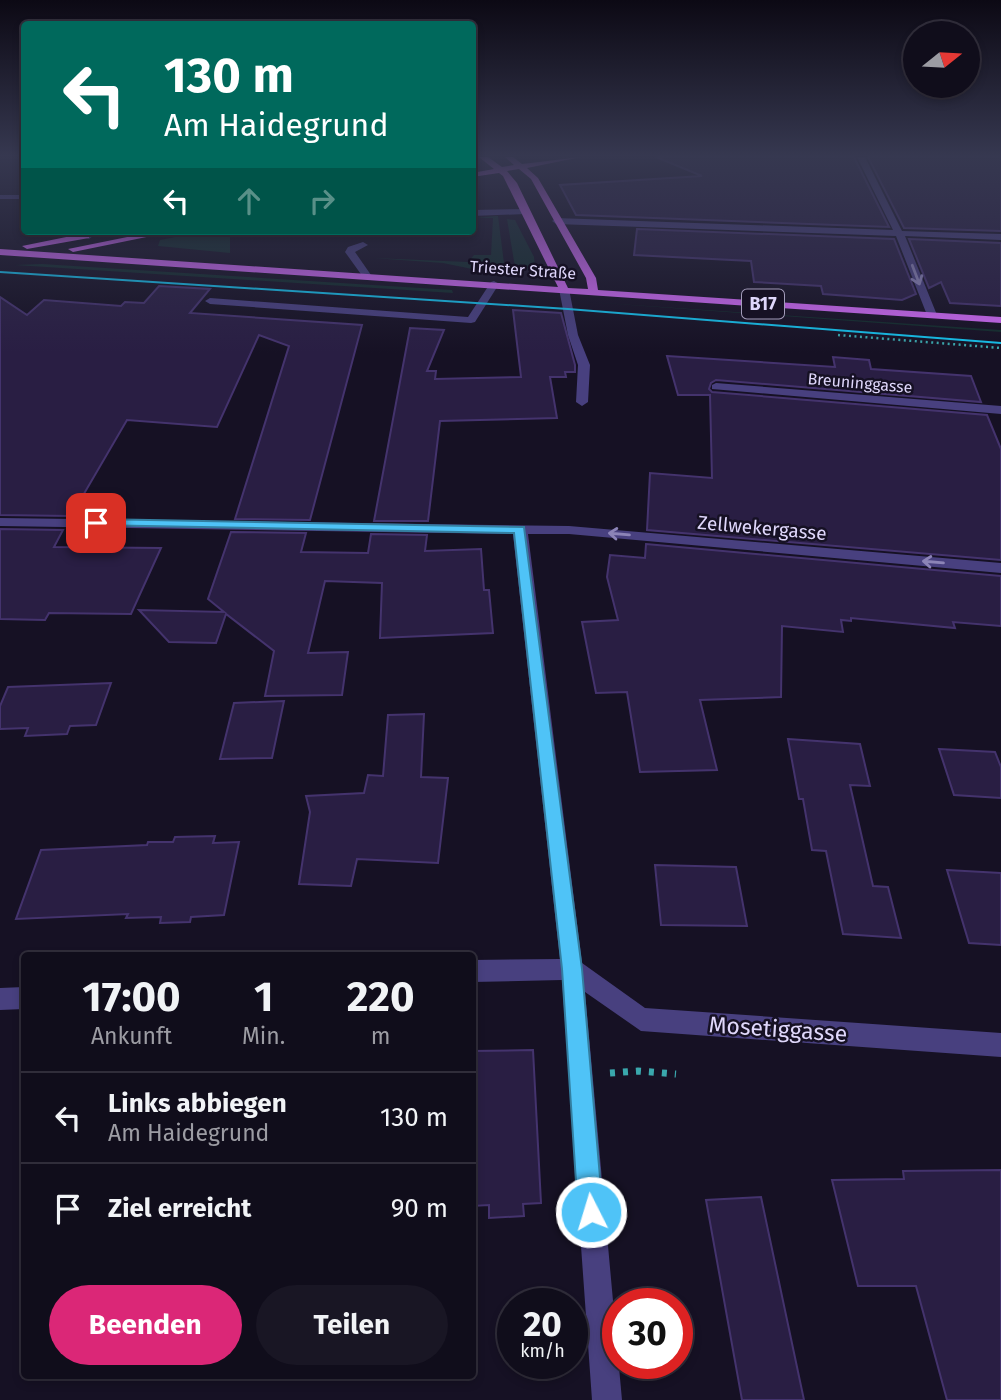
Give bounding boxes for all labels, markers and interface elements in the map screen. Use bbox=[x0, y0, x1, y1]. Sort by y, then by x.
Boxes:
north arrow bbox=[903, 21, 980, 98]
map controls bbox=[903, 21, 980, 98]
text: 130 m bbox=[164, 46, 294, 105]
icon: left bbox=[49, 49, 140, 140]
text: Am Haidegrund bbox=[164, 106, 389, 144]
icon: left bbox=[157, 182, 195, 220]
icon: ahead bbox=[230, 182, 268, 220]
icon: right bbox=[303, 182, 341, 220]
street label: Triester Straße bbox=[469, 257, 577, 283]
one-way arrow bbox=[910, 264, 923, 286]
road number: B17 bbox=[742, 290, 784, 318]
street label: Breuninggasse bbox=[807, 369, 913, 397]
pin bbox=[66, 493, 126, 553]
icon: arrive bbox=[77, 504, 115, 542]
street label: Zellwekergasse bbox=[696, 511, 828, 545]
one-way arrow bbox=[608, 527, 630, 540]
one-way arrow bbox=[922, 555, 945, 568]
text: 17:00 bbox=[82, 972, 181, 1022]
text: 1 bbox=[254, 972, 273, 1022]
text: 220 bbox=[347, 972, 415, 1022]
street label: Mosetiggasse bbox=[708, 1010, 848, 1048]
text: Ankunft bbox=[91, 1022, 172, 1050]
text: Min. bbox=[242, 1022, 285, 1050]
text: m bbox=[371, 1022, 391, 1050]
text: Links abbiegen bbox=[108, 1088, 287, 1119]
icon: left bbox=[49, 1099, 87, 1137]
text: 130 m bbox=[380, 1102, 448, 1133]
text: Am Haidegrund bbox=[108, 1119, 269, 1147]
position arrow bbox=[554, 1175, 628, 1249]
icon: arrive bbox=[49, 1190, 87, 1228]
text: Ziel erreicht bbox=[108, 1193, 251, 1224]
text: 90 m bbox=[391, 1193, 448, 1224]
button: Beenden bbox=[49, 1285, 242, 1365]
button: Teilen bbox=[256, 1285, 448, 1365]
speed limit sign: 30 bbox=[602, 1288, 693, 1379]
text: 20 bbox=[523, 1303, 562, 1345]
text: km/h bbox=[520, 1340, 565, 1362]

